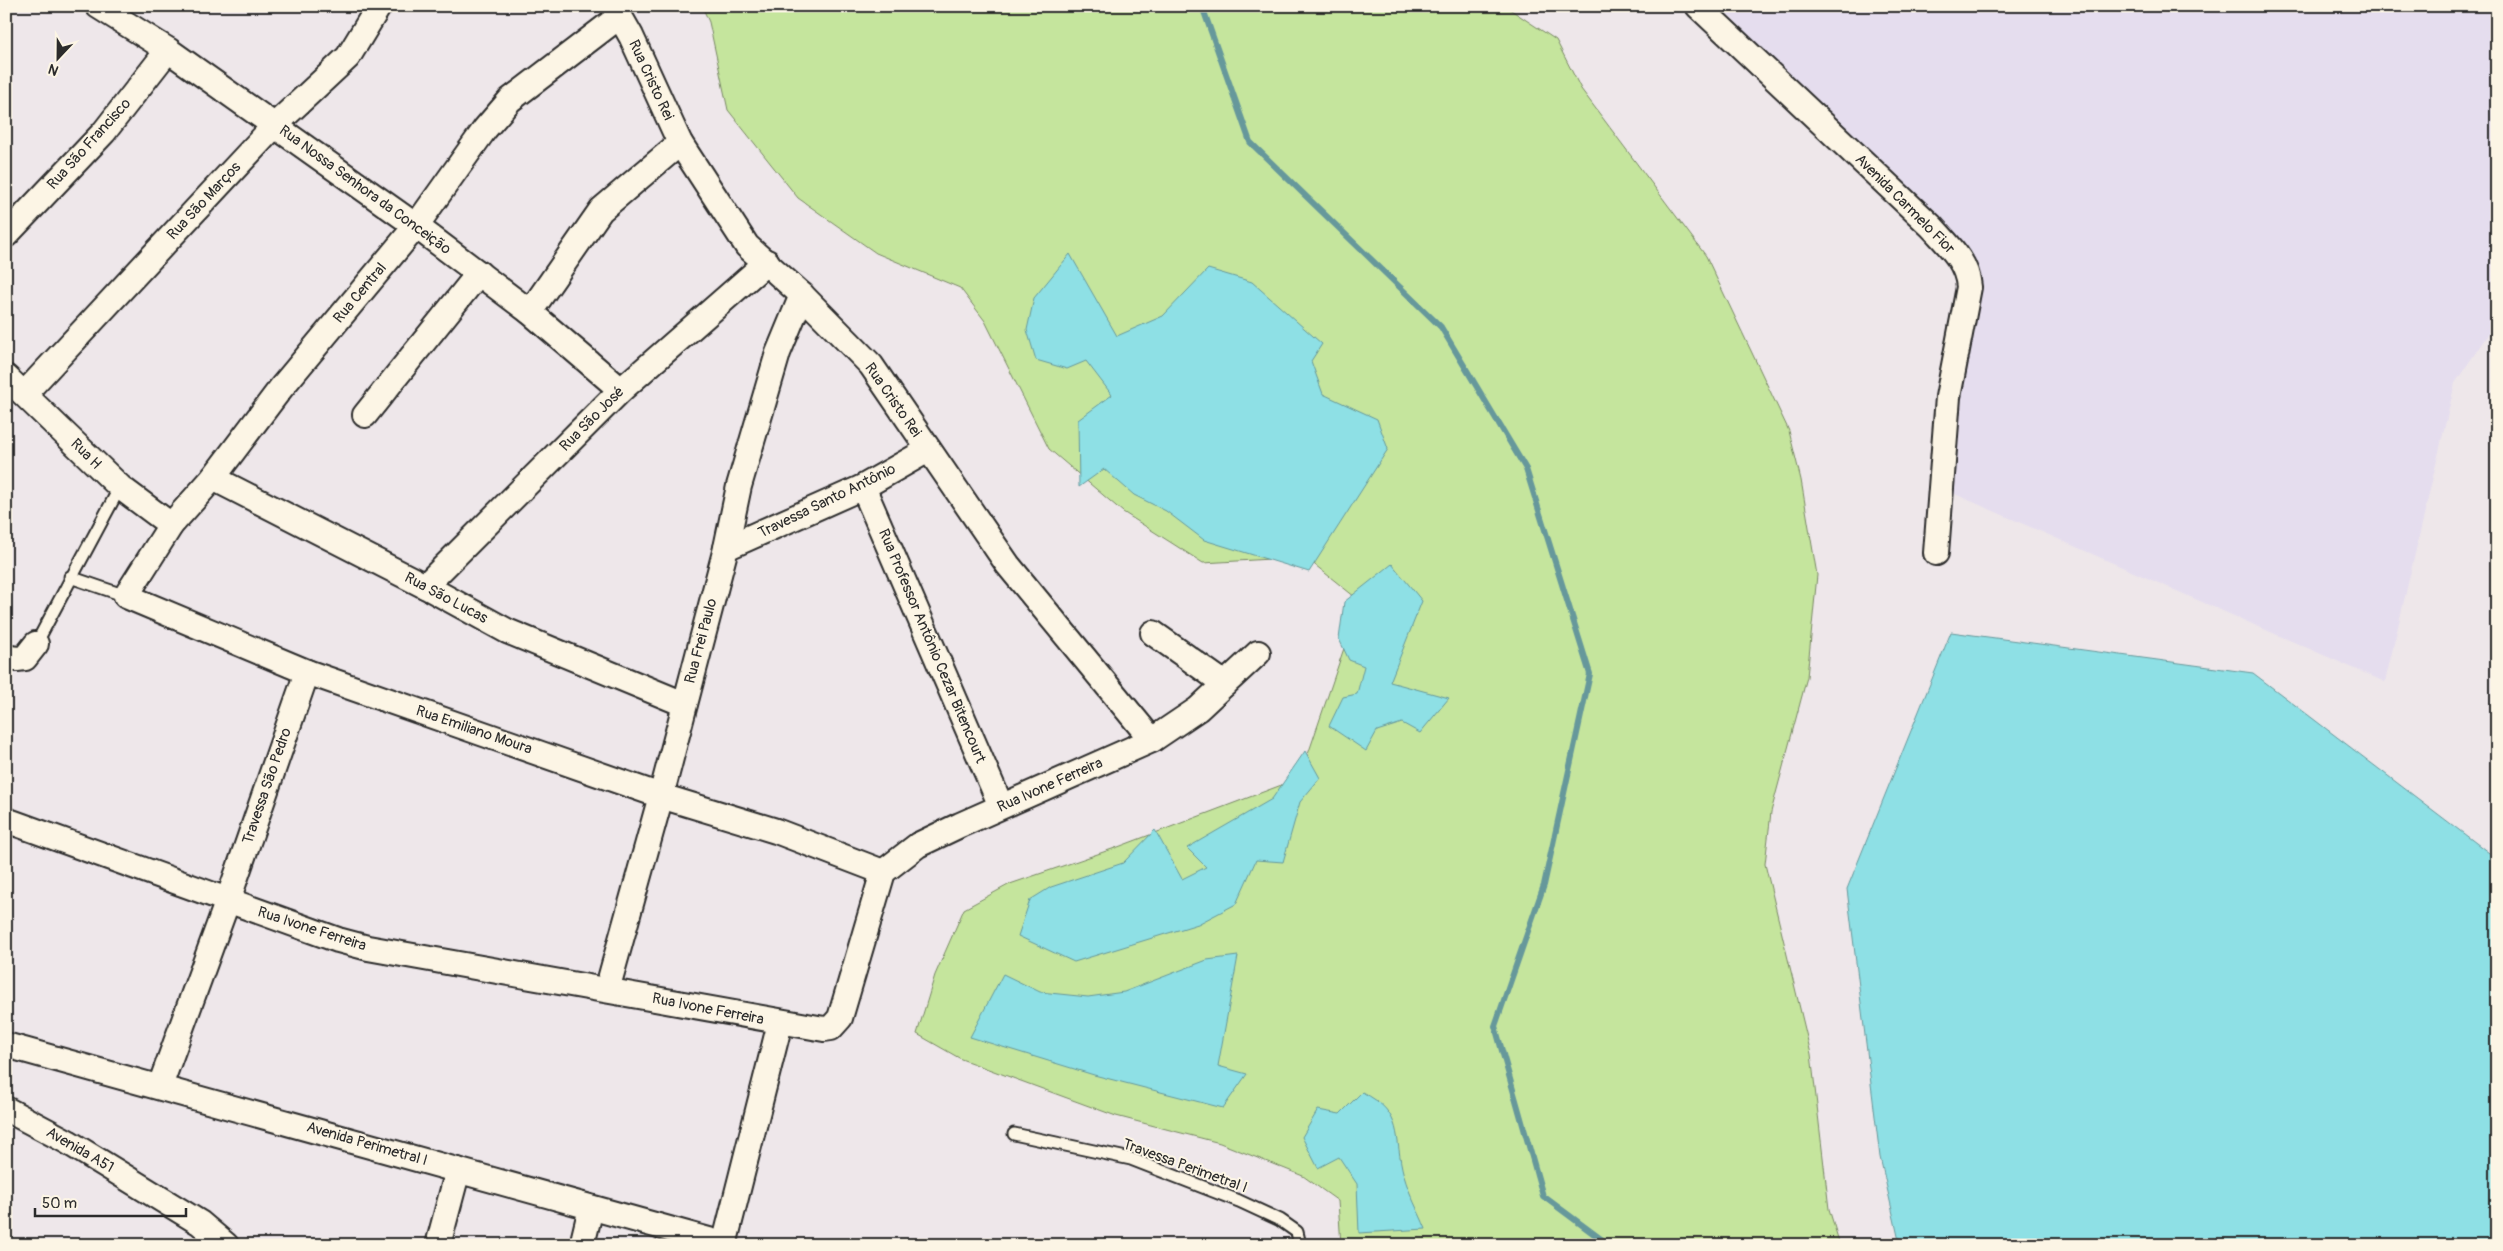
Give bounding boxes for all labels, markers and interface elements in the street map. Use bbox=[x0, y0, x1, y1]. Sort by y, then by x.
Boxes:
north arrow bbox=[32, 32, 82, 82]
street label: Rua Cristo Rei bbox=[624, 37, 678, 124]
text: N bbox=[46, 60, 61, 79]
street label: Rua São Francisco bbox=[43, 94, 135, 194]
street label: Rua Nossa Senhora da Conceição bbox=[275, 121, 455, 259]
street label: Avenida Carmelo Fior bbox=[1851, 150, 1959, 258]
street label: Rua São Marços bbox=[163, 158, 245, 244]
street label: Rua Central bbox=[329, 259, 391, 327]
street label: Rua Cristo Rei bbox=[860, 359, 926, 441]
street label: Rua São José bbox=[556, 383, 628, 455]
street label: Rua H bbox=[67, 435, 105, 473]
street label: Travessa Santo Antônio bbox=[755, 459, 899, 543]
street label: Rua Professor Antônio Cezar Bitencourt bbox=[874, 526, 990, 767]
street label: Rua São Lucas bbox=[401, 568, 491, 628]
street label: Rua Frei Paulo bbox=[681, 596, 721, 686]
street label: Rua Emiliano Moura bbox=[413, 701, 535, 759]
street label: Travessa São Pedro bbox=[238, 725, 296, 847]
street label: Rua Ivone Ferreira bbox=[994, 753, 1106, 817]
street label: Rua Ivone Ferreira bbox=[255, 902, 369, 956]
street label: Rua Ivone Ferreira bbox=[651, 989, 765, 1029]
street label: Avenida Perimetral I bbox=[304, 1118, 430, 1170]
street label: Avenida A51 bbox=[43, 1123, 117, 1177]
street label: Travessa Perimetral I bbox=[1120, 1135, 1250, 1197]
scale bar bbox=[35, 1186, 186, 1218]
text: 50 m bbox=[42, 1194, 77, 1213]

